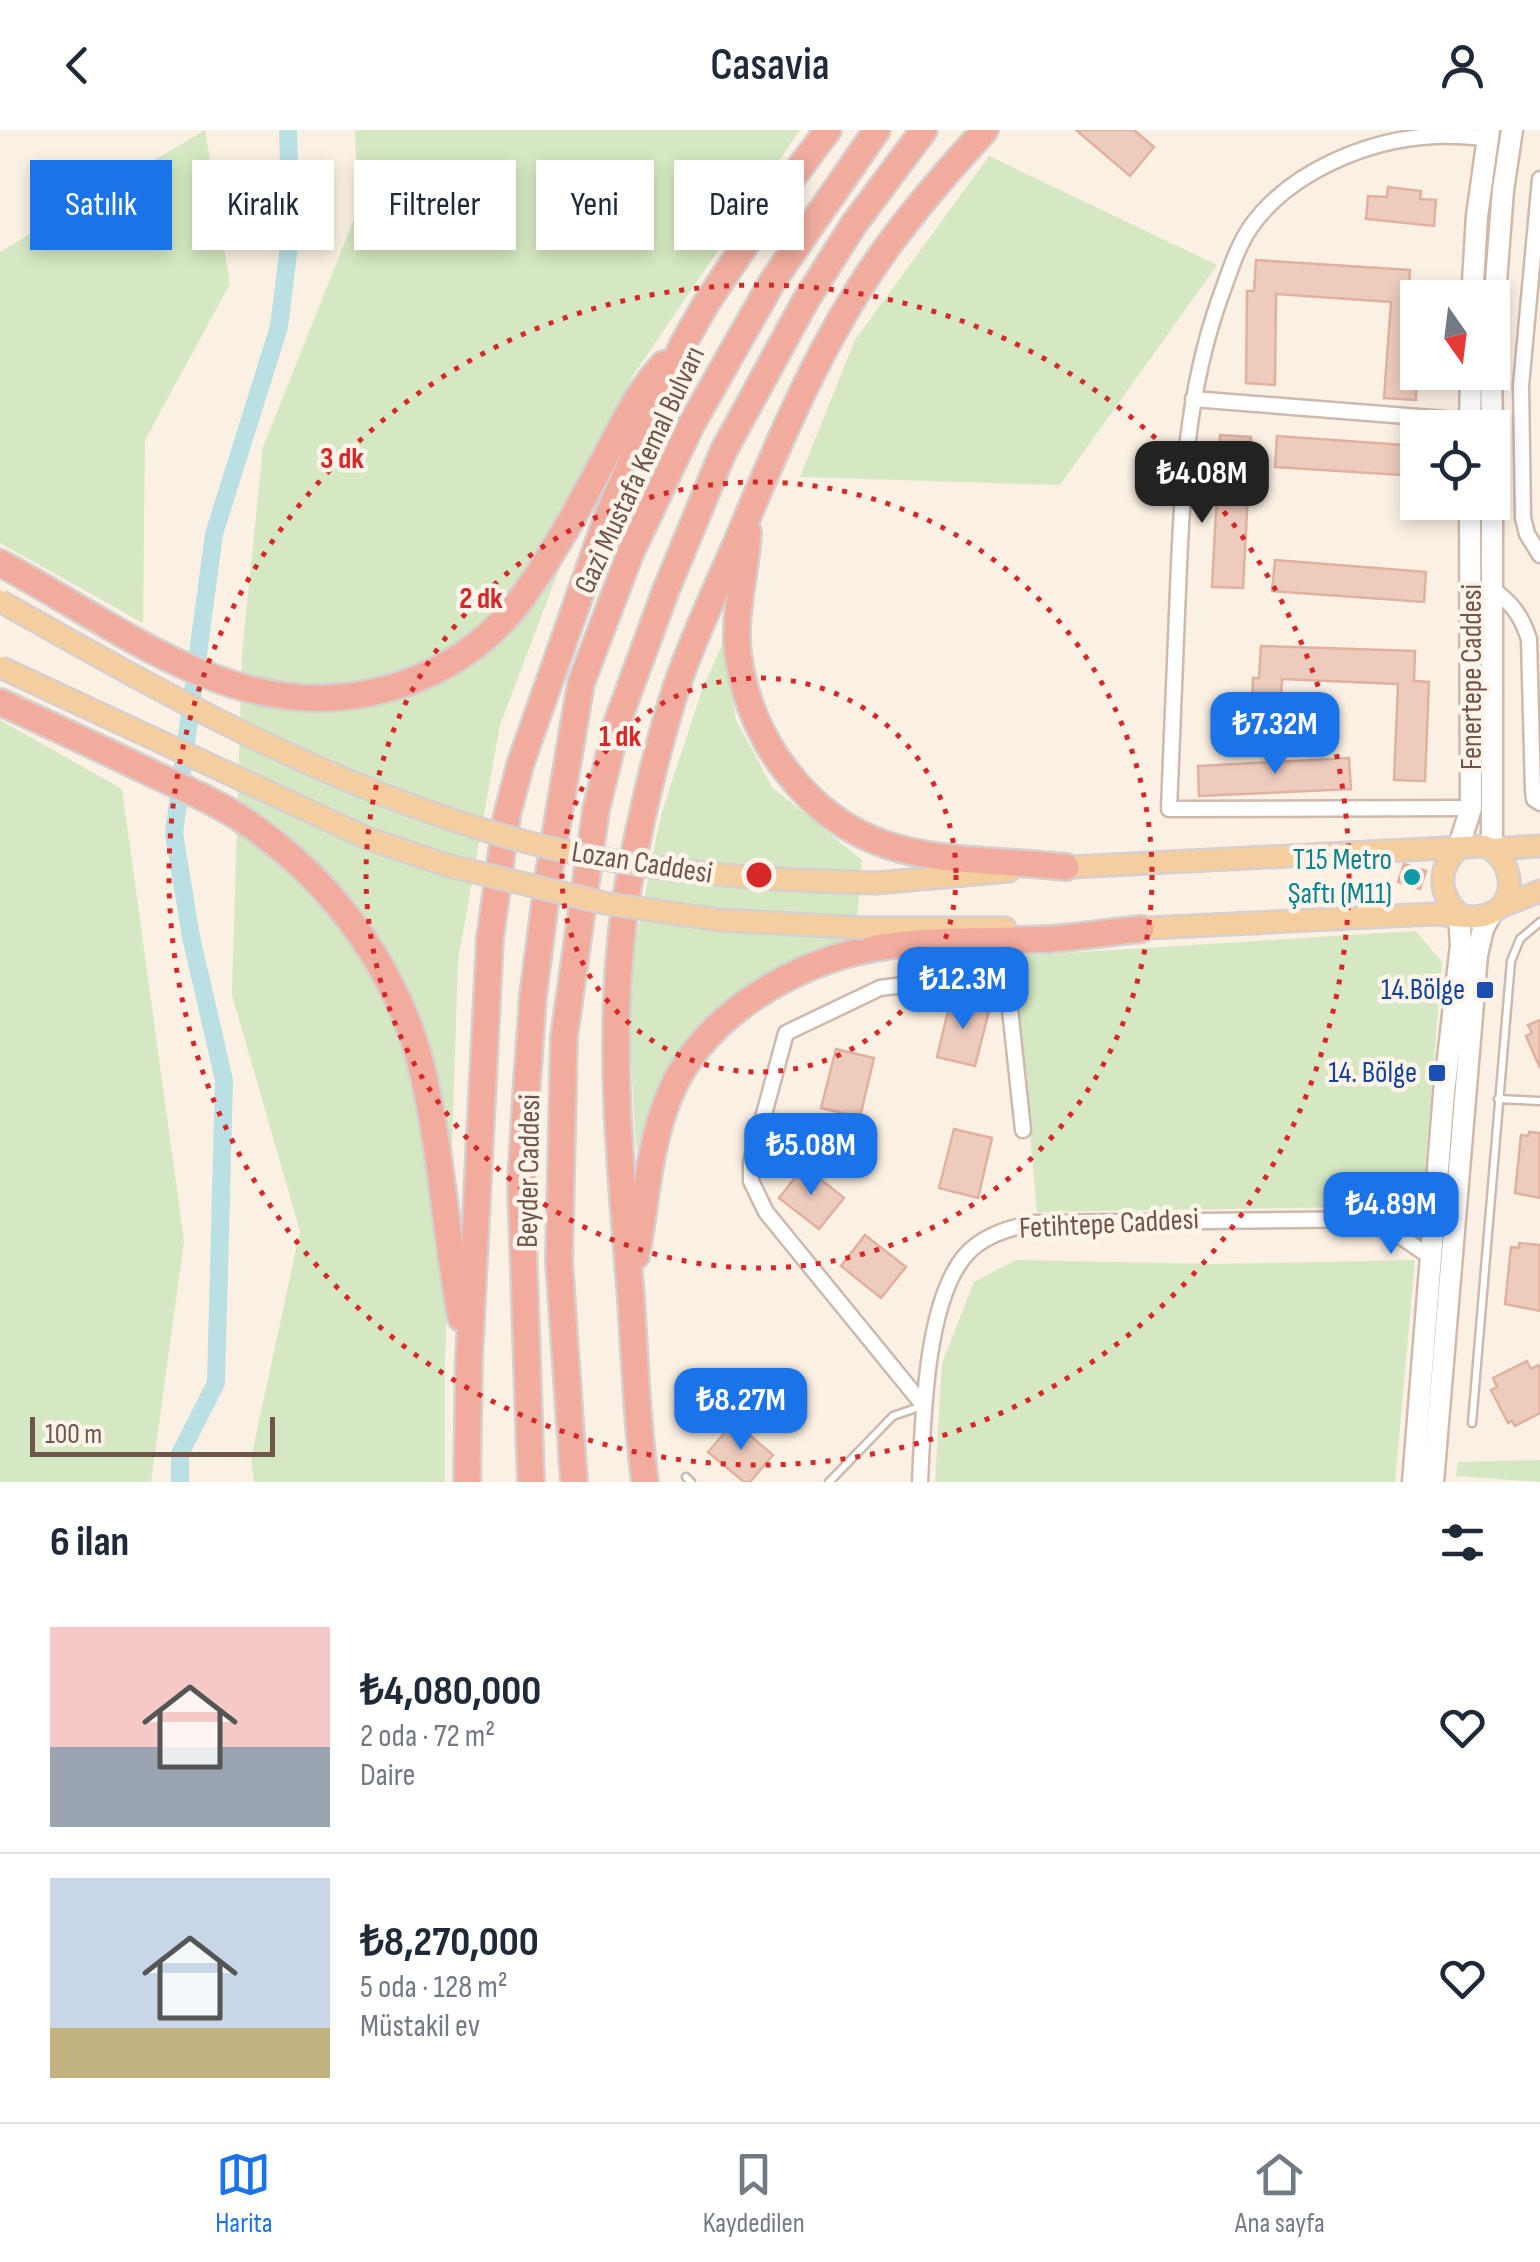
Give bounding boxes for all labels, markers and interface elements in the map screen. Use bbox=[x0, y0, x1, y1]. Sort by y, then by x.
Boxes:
icon: back bbox=[50, 38, 105, 93]
text: Casavia bbox=[710, 38, 830, 93]
icon: person bbox=[1435, 38, 1490, 93]
chip: Satılık bbox=[30, 160, 172, 250]
chip: Kiralık bbox=[192, 160, 334, 250]
chip: Filtreler bbox=[354, 160, 516, 250]
chip: Yeni bbox=[536, 160, 654, 250]
chip: Daire bbox=[674, 160, 804, 250]
north arrow bbox=[1400, 280, 1510, 390]
map controls bbox=[1400, 280, 1510, 520]
street label: Gazi Mustafa Kemal Bulvarı bbox=[567, 341, 713, 599]
button: locate bbox=[1400, 410, 1510, 520]
text: 3 dk bbox=[320, 441, 364, 477]
pin: ₺4.08M bbox=[1121, 441, 1283, 526]
text: ₺4.08M bbox=[1157, 454, 1247, 493]
text: 2 dk bbox=[459, 581, 503, 617]
street label: Fenertepe Caddesi bbox=[1454, 584, 1490, 770]
pin: ₺7.32M bbox=[1194, 692, 1356, 777]
text: ₺7.32M bbox=[1232, 705, 1318, 744]
text: 1 dk bbox=[599, 719, 641, 755]
street label: Lozan Caddesi bbox=[569, 834, 715, 892]
place label: T15 Metro Şaftı (M11) bbox=[1288, 842, 1392, 912]
centre of rings bbox=[741, 857, 777, 893]
marker: T15 Metro Şaftı (M11) bbox=[1401, 866, 1423, 888]
pin: ₺12.3M bbox=[882, 947, 1044, 1032]
text: ₺12.3M bbox=[919, 960, 1007, 999]
place label: 14.Bölge bbox=[1381, 972, 1465, 1008]
marker: 14.Bölge bbox=[1474, 979, 1496, 1001]
place label: 14. Bölge bbox=[1328, 1055, 1417, 1091]
marker: 14. Bölge bbox=[1426, 1062, 1448, 1084]
street label: Beyder Caddesi bbox=[510, 1094, 548, 1248]
pin: ₺5.08M bbox=[730, 1113, 892, 1198]
text: ₺5.08M bbox=[766, 1126, 856, 1165]
pin: ₺4.89M bbox=[1310, 1172, 1472, 1257]
text: ₺4.89M bbox=[1346, 1185, 1436, 1224]
street label: Fetihtepe Caddesi bbox=[1018, 1201, 1200, 1247]
pin: ₺8.27M bbox=[660, 1368, 822, 1453]
text: ₺8.27M bbox=[696, 1381, 786, 1420]
scale bar bbox=[30, 1412, 275, 1456]
text: 100 m bbox=[45, 1418, 102, 1451]
icon: filters bbox=[1435, 1515, 1490, 1570]
text: 6 ilan bbox=[50, 1517, 129, 1568]
text: ₺4,080,000 bbox=[360, 1666, 541, 1717]
icon: home bbox=[130, 1667, 250, 1787]
icon: heart bbox=[1435, 1700, 1490, 1755]
text: 2 oda · 72 m² bbox=[360, 1717, 495, 1756]
text: Daire bbox=[360, 1756, 415, 1795]
text: ₺8,270,000 bbox=[360, 1917, 539, 1968]
icon: home bbox=[130, 1918, 250, 2038]
icon: heart bbox=[1435, 1951, 1490, 2006]
text: 5 oda · 128 m² bbox=[360, 1968, 508, 2007]
text: Müstakil ev bbox=[360, 2007, 480, 2046]
tab: Harita bbox=[215, 2147, 273, 2240]
tab: Kaydedilen bbox=[703, 2147, 805, 2240]
tab: Ana sayfa bbox=[1235, 2147, 1325, 2240]

